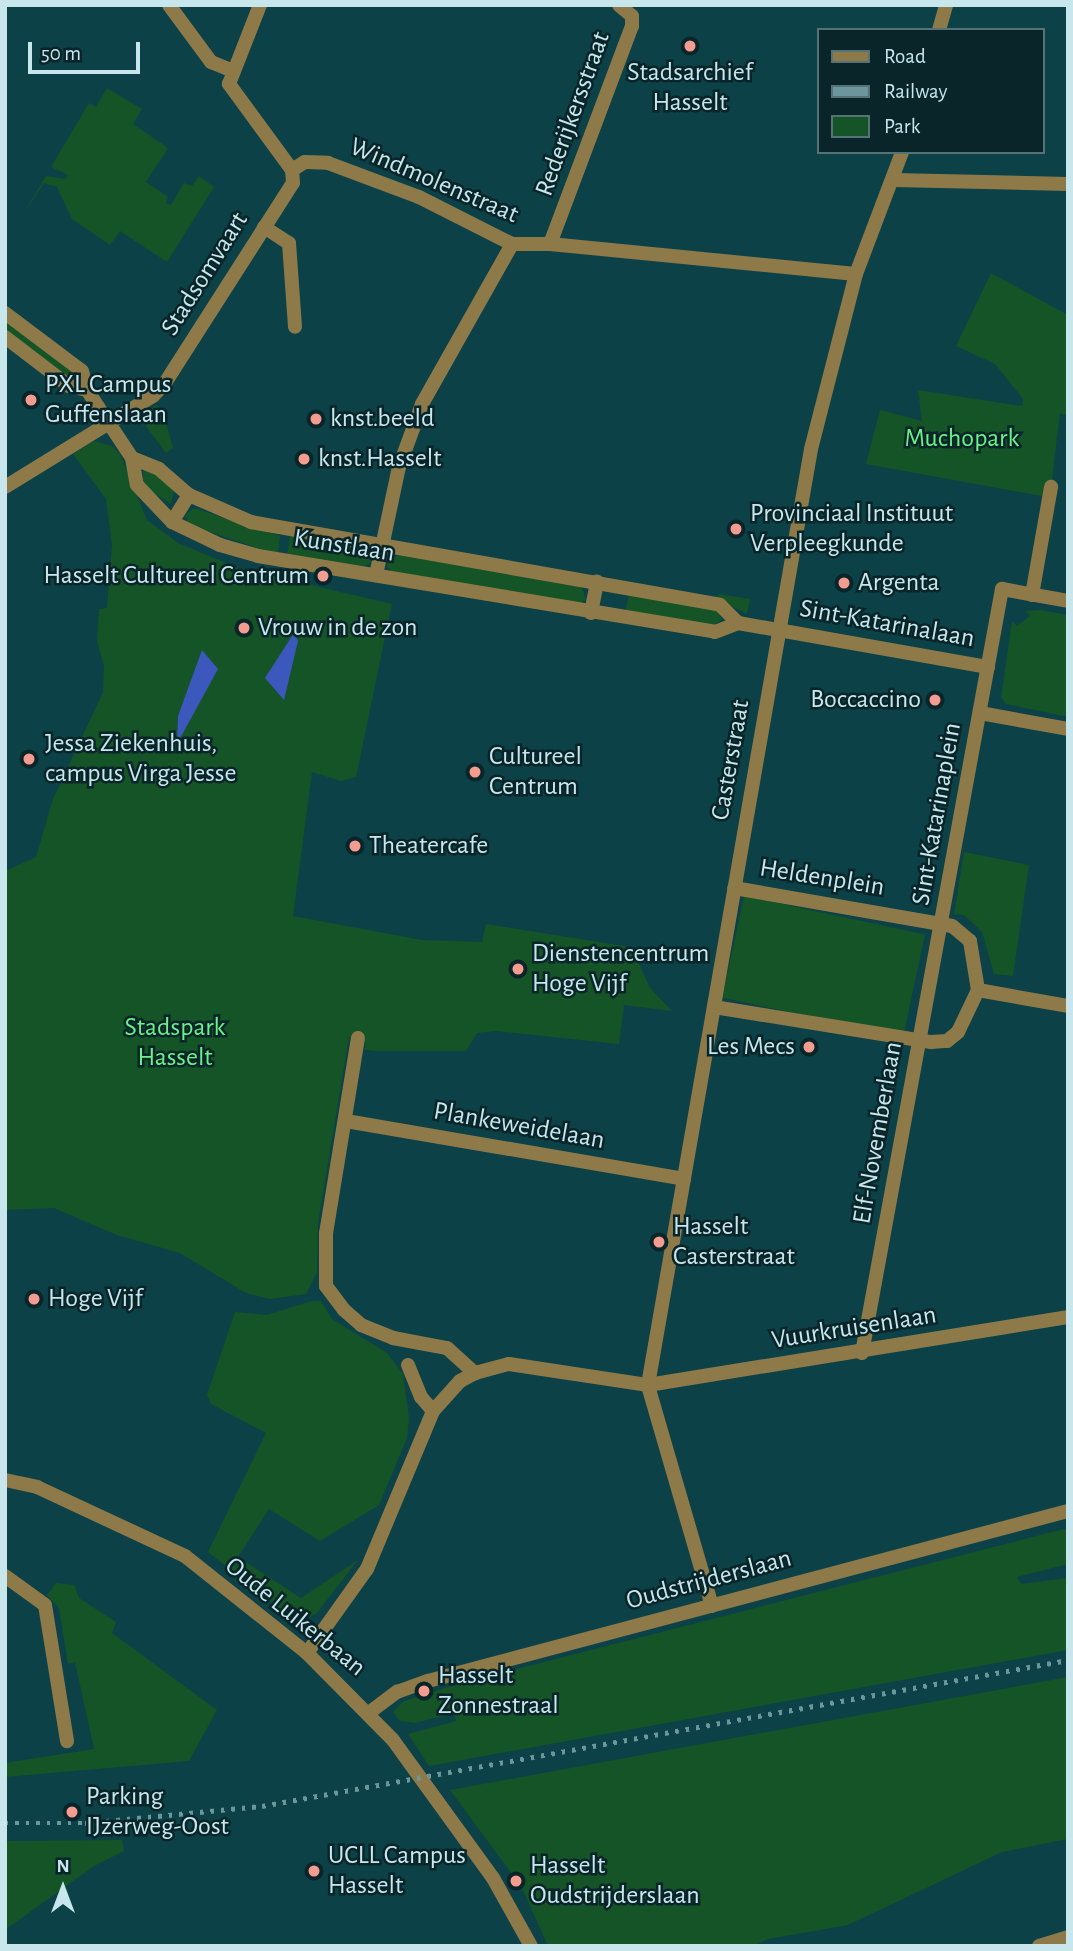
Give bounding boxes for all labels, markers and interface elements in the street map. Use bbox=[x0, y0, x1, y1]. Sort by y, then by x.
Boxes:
scale bar bbox=[32, 28, 144, 72]
street label: Rederijkersstraat bbox=[529, 28, 617, 200]
legend bbox=[818, 28, 1045, 154]
marker: Stadsarchief Hasselt bbox=[682, 38, 698, 54]
text: 50 m bbox=[41, 43, 81, 64]
text: Road bbox=[884, 46, 926, 67]
place label: Stadsarchief Hasselt bbox=[627, 57, 753, 119]
text: Railway bbox=[884, 81, 947, 102]
text: Park bbox=[884, 116, 920, 137]
street label: Windmolenstraat bbox=[345, 131, 523, 231]
street label: Stadsomvaart bbox=[155, 207, 255, 341]
place label: PXL Campus Guffenslaan bbox=[45, 369, 171, 430]
marker: PXL Campus Guffenslaan bbox=[23, 392, 39, 408]
place label: knst.beeld bbox=[330, 403, 434, 435]
marker: knst.beeld bbox=[308, 411, 324, 427]
park label: Muchopark bbox=[905, 423, 1019, 455]
place label: knst.Hasselt bbox=[318, 443, 442, 475]
marker: knst.Hasselt bbox=[296, 451, 312, 467]
place label: Provinciaal Instituut Verpleegkunde bbox=[750, 498, 953, 560]
marker: Provinciaal Instituut Verpleegkunde bbox=[728, 521, 744, 537]
street label: Kunstlaan bbox=[291, 523, 397, 569]
place label: Hasselt Cultureel Centrum bbox=[43, 560, 309, 592]
place label: Argenta bbox=[858, 567, 940, 599]
marker: Hasselt Cultureel Centrum bbox=[315, 568, 331, 584]
marker: Argenta bbox=[836, 575, 852, 591]
street label: Sint-Katarinalaan bbox=[797, 593, 977, 655]
place label: Vrouw in de zon bbox=[258, 612, 417, 644]
marker: Vrouw in de zon bbox=[236, 620, 252, 636]
place label: Boccaccino bbox=[810, 684, 921, 716]
marker: Boccaccino bbox=[927, 692, 943, 708]
street label: Casterstraat bbox=[705, 697, 757, 823]
street label: Sint-Katarinaplein bbox=[906, 720, 968, 908]
place label: Jessa Ziekenhuis, campus Virga Jesse bbox=[45, 728, 236, 790]
place label: Cultureel Centrum bbox=[489, 741, 582, 802]
marker: Jessa Ziekenhuis, campus Virga Jesse bbox=[19, 749, 39, 769]
marker: Cultureel Centrum bbox=[467, 764, 483, 780]
place label: Theatercafe bbox=[369, 830, 488, 862]
marker: Theatercafe bbox=[347, 838, 363, 854]
street label: Heldenplein bbox=[757, 853, 887, 903]
place label: Dienstencentrum Hoge Vijf bbox=[532, 938, 709, 1000]
marker: Dienstencentrum Hoge Vijf bbox=[510, 961, 526, 977]
park label: Stadspark Hasselt bbox=[125, 1012, 225, 1074]
place label: Les Mecs bbox=[707, 1031, 795, 1063]
marker: Les Mecs bbox=[801, 1039, 817, 1055]
street label: Elf-Novemberlaan bbox=[847, 1039, 909, 1227]
street label: Plankeweidelaan bbox=[431, 1096, 607, 1156]
place label: Hasselt Casterstraat bbox=[673, 1211, 795, 1272]
marker: Hasselt Casterstraat bbox=[651, 1234, 667, 1250]
place label: Hoge Vijf bbox=[48, 1283, 143, 1315]
marker: Hoge Vijf bbox=[26, 1291, 42, 1307]
street label: Vuurkruisenlaan bbox=[769, 1300, 939, 1356]
street label: Oudstrijderslaan bbox=[623, 1543, 795, 1617]
street label: Oude Luikerbaan bbox=[218, 1551, 372, 1683]
place label: Hasselt Zonnestraal bbox=[438, 1660, 559, 1722]
marker: Hasselt Zonnestraal bbox=[416, 1683, 432, 1699]
place label: Parking IJzerweg-Oost bbox=[86, 1781, 229, 1842]
marker: Parking IJzerweg-Oost bbox=[64, 1804, 80, 1820]
place label: UCLL Campus Hasselt bbox=[328, 1840, 466, 1902]
place label: Hasselt Oudstrijderslaan bbox=[530, 1850, 700, 1912]
north arrow bbox=[28, 1853, 98, 1923]
text: N bbox=[56, 1857, 70, 1876]
marker: UCLL Campus Hasselt bbox=[306, 1863, 322, 1879]
marker: Hasselt Oudstrijderslaan bbox=[508, 1873, 524, 1889]

